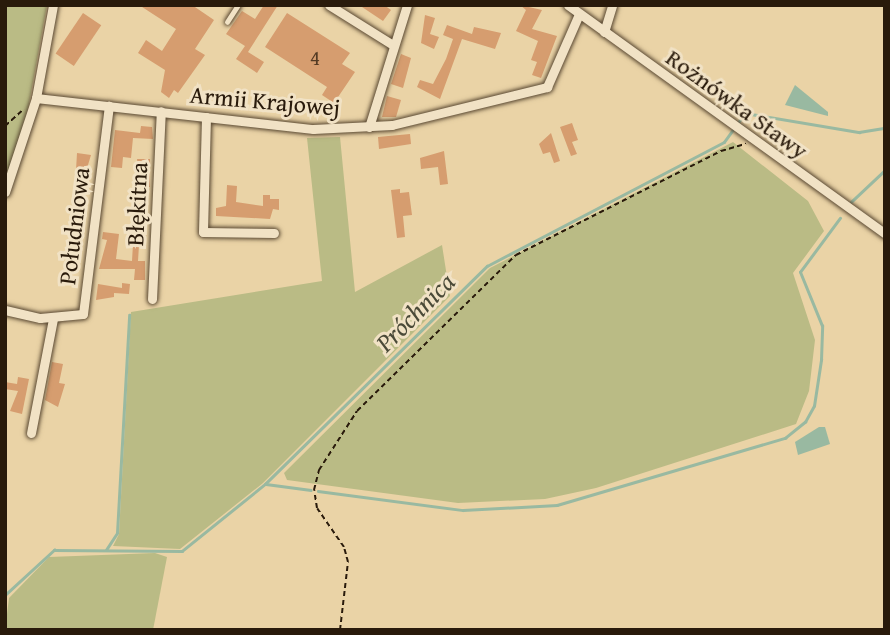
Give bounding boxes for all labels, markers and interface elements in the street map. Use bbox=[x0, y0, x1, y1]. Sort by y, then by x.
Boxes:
street label: Rożnówka Stawy bbox=[660, 43, 814, 165]
house number: 4 bbox=[310, 45, 320, 71]
street label: Armii Krajowej bbox=[189, 80, 341, 122]
street label: Błękitna bbox=[120, 161, 154, 247]
street label: Południowa bbox=[53, 166, 95, 286]
water label: Próchnica bbox=[369, 266, 461, 358]

